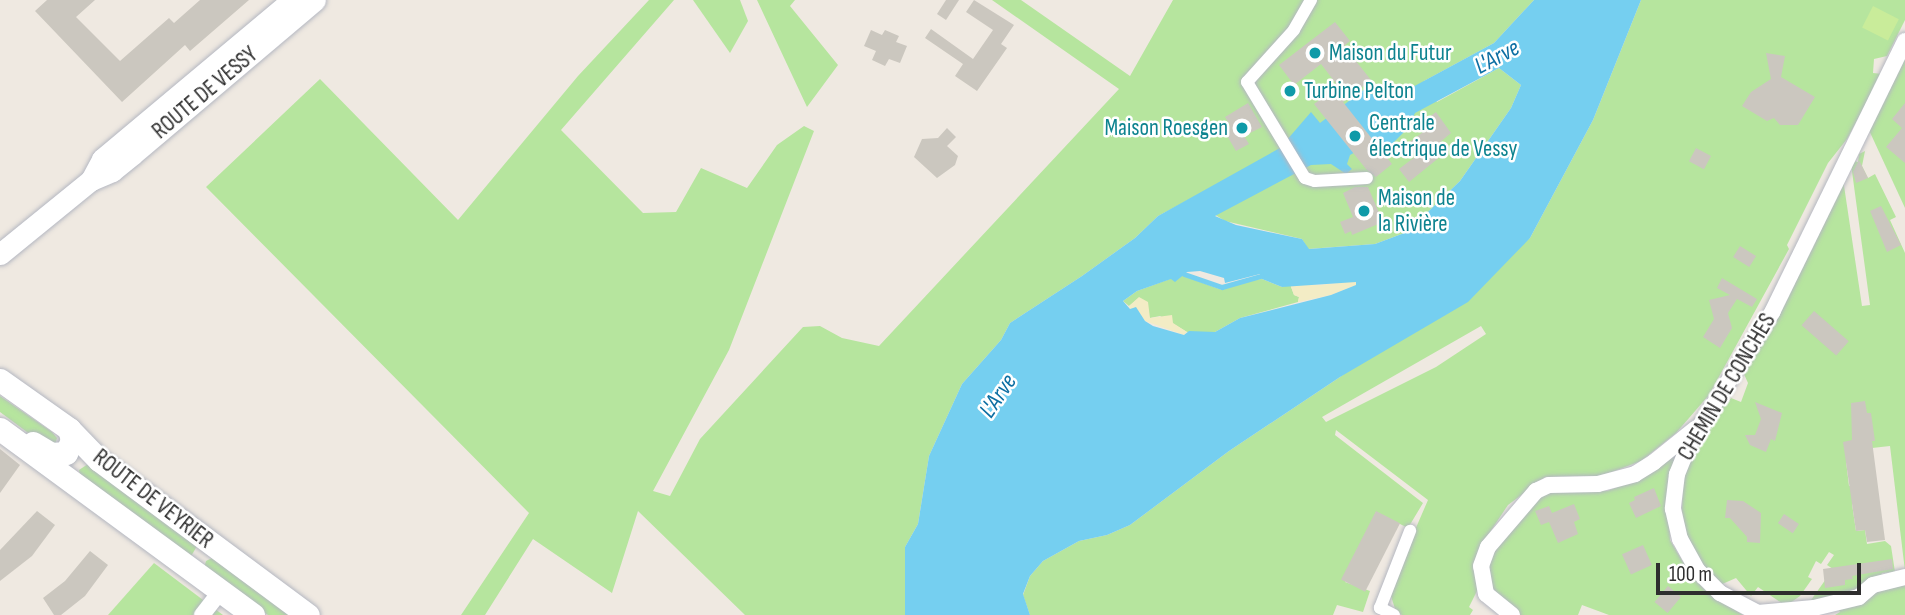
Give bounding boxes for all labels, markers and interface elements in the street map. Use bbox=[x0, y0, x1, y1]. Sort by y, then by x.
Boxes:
water label: L'Arve bbox=[1470, 33, 1524, 81]
place label: Maison du Futur bbox=[1329, 39, 1451, 67]
street label: ROUTE DE VESSY bbox=[147, 41, 263, 145]
marker: Maison du Futur bbox=[1307, 45, 1323, 61]
place label: Turbine Pelton bbox=[1304, 77, 1414, 105]
marker: Turbine Pelton bbox=[1282, 83, 1298, 99]
place label: Centrale électrique de Vessy bbox=[1369, 109, 1517, 163]
place label: Maison Roesgen bbox=[1104, 114, 1228, 142]
marker: Maison Roesgen bbox=[1234, 120, 1250, 136]
marker: Centrale électrique de Vessy bbox=[1347, 128, 1363, 144]
place label: Maison de la Rivière bbox=[1378, 184, 1455, 238]
marker: Maison de la Rivière bbox=[1356, 203, 1372, 219]
street label: CHEMIN DE CONCHES bbox=[1672, 308, 1782, 466]
water label: L'Arve bbox=[973, 369, 1023, 423]
street label: ROUTE DE VEYRIER bbox=[87, 444, 219, 554]
scale bar bbox=[1660, 548, 1865, 592]
text: 100 m bbox=[1669, 562, 1712, 587]

